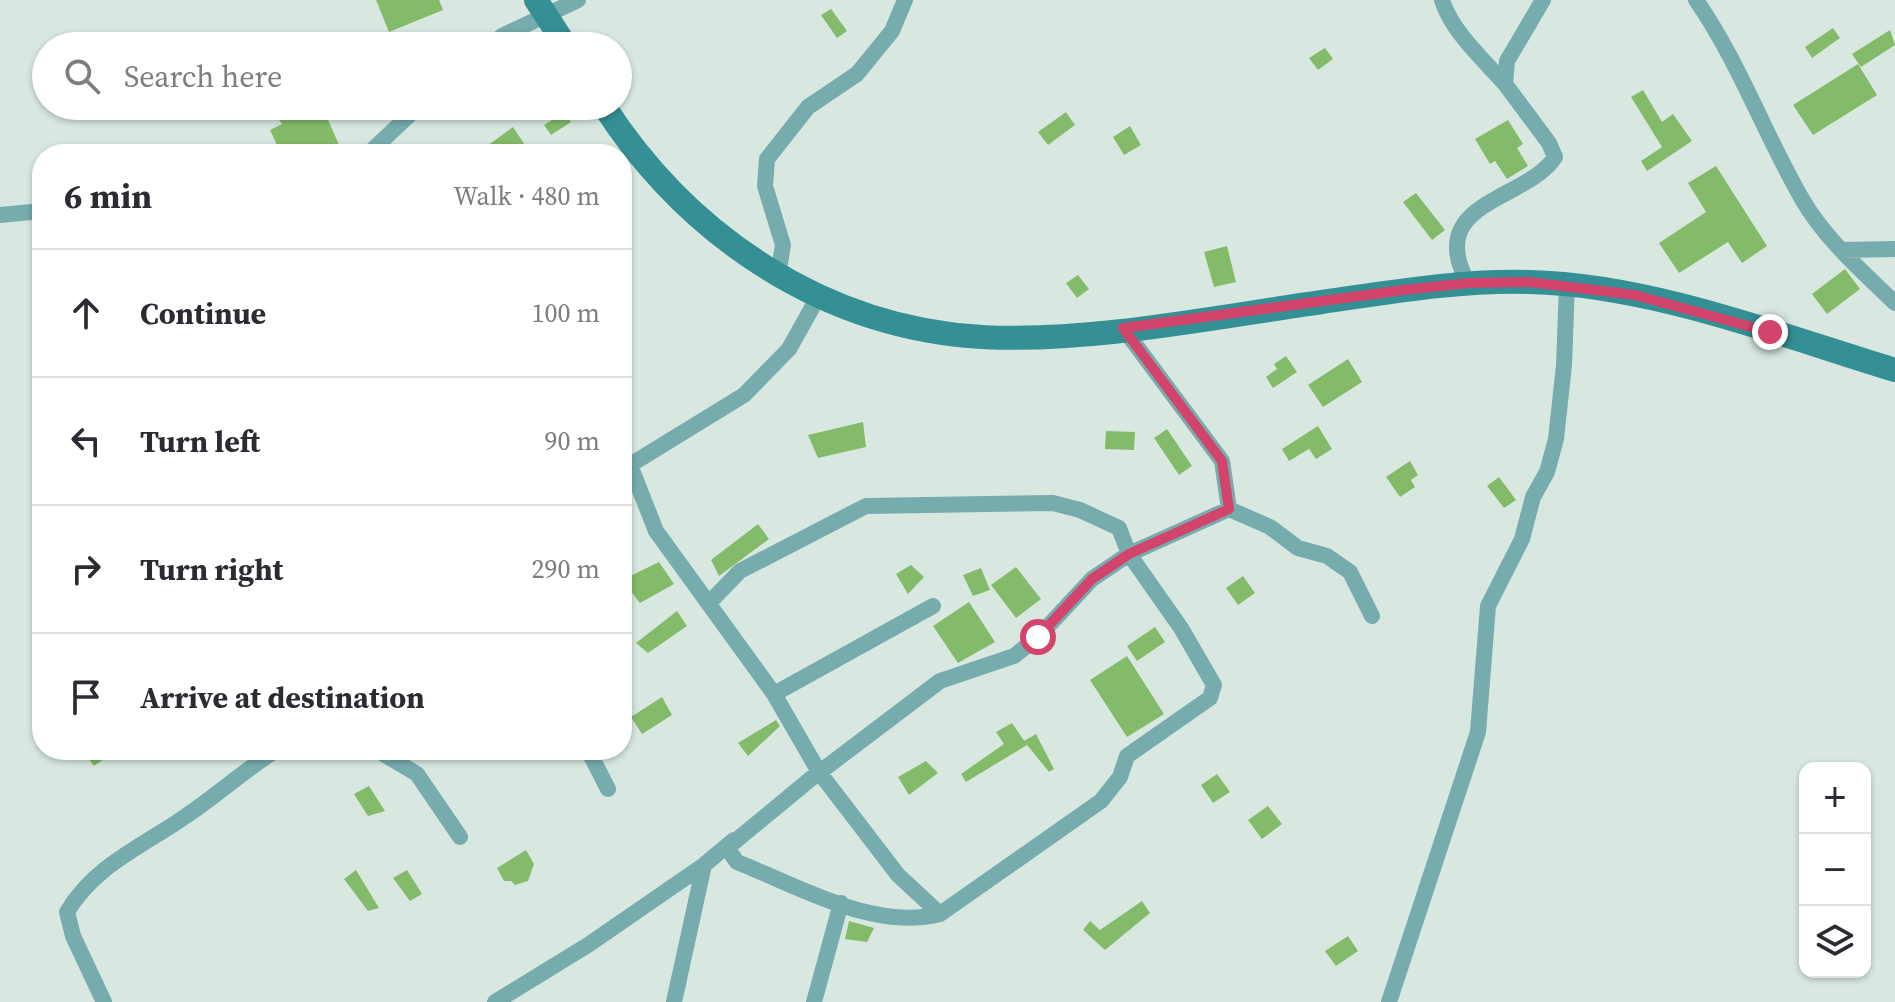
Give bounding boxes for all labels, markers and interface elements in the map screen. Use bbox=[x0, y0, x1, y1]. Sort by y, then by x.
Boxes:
search box bbox=[32, 32, 632, 120]
icon: search bbox=[60, 54, 104, 98]
text: Search here bbox=[124, 56, 282, 97]
text: 6 min bbox=[64, 173, 152, 219]
text: Walk · 480 m bbox=[453, 178, 600, 214]
icon: ahead bbox=[64, 291, 108, 335]
text: Continue bbox=[140, 293, 266, 334]
text: 100 m bbox=[532, 295, 600, 331]
route end bbox=[1752, 314, 1788, 350]
icon: left bbox=[64, 419, 108, 463]
text: Turn left bbox=[140, 421, 260, 462]
text: 90 m bbox=[545, 423, 600, 459]
icon: right bbox=[64, 547, 108, 591]
text: Turn right bbox=[140, 549, 283, 590]
text: 290 m bbox=[532, 551, 600, 587]
route start bbox=[1020, 619, 1056, 655]
icon: arrive bbox=[64, 675, 108, 719]
text: Arrive at destination bbox=[140, 677, 425, 718]
map controls bbox=[1799, 762, 1871, 978]
button: + bbox=[1799, 762, 1871, 834]
button: − bbox=[1799, 834, 1871, 906]
button: layers bbox=[1799, 906, 1871, 978]

